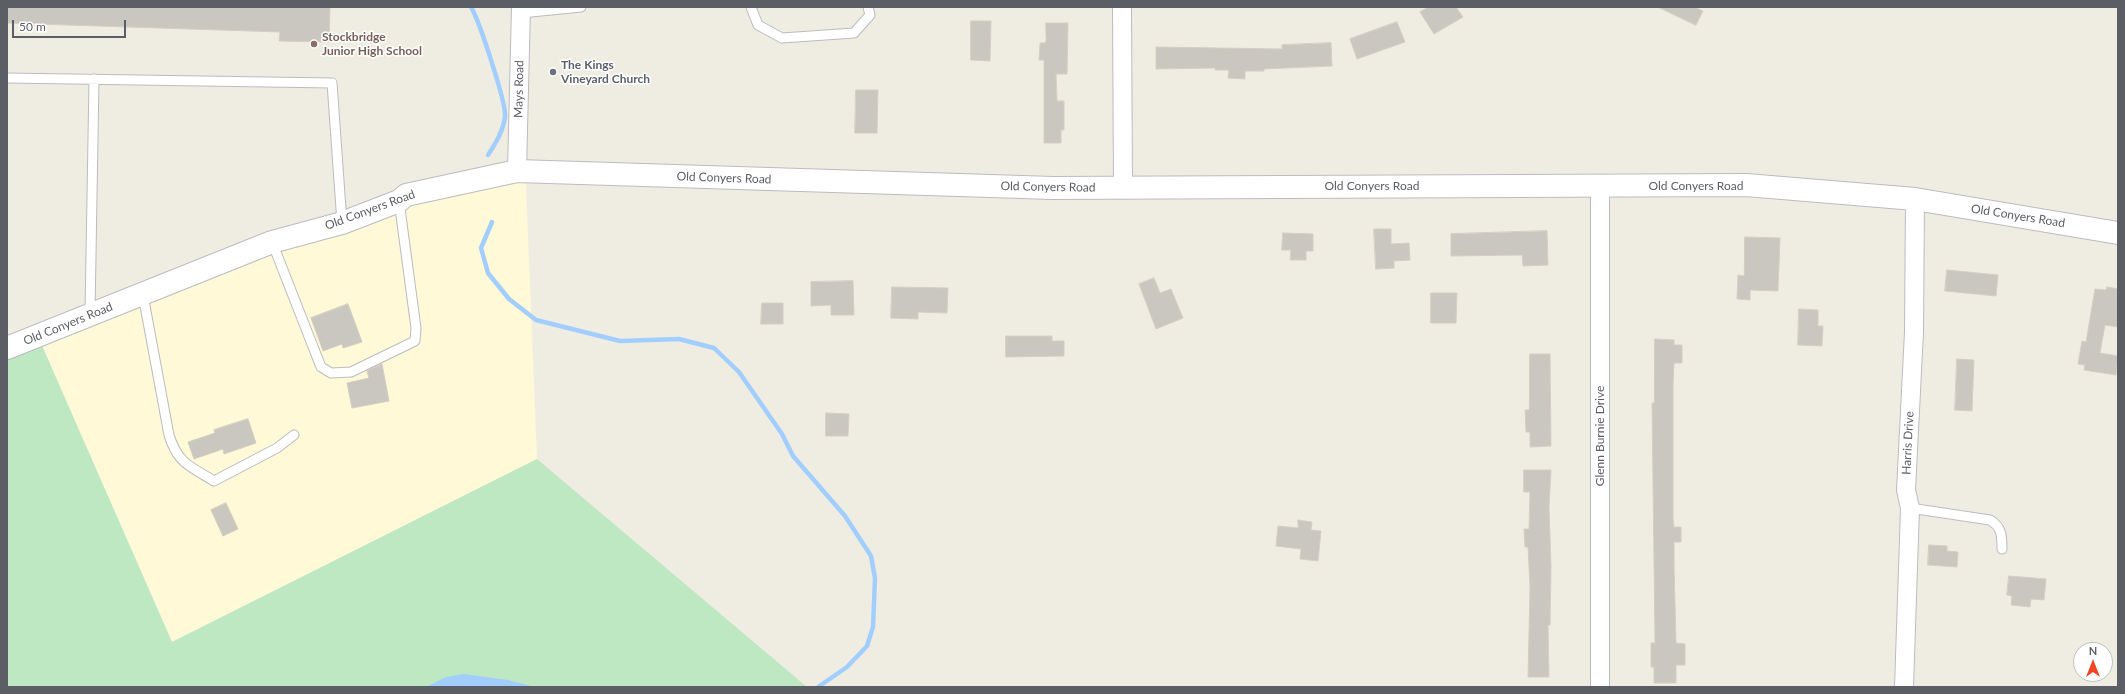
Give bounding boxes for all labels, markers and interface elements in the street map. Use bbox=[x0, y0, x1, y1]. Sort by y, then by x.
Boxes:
scale bar bbox=[14, 12, 128, 38]
text: 50 m bbox=[19, 19, 46, 34]
place label: Stockbridge Junior High School bbox=[322, 30, 422, 58]
marker: Stockbridge Junior High School bbox=[309, 39, 319, 49]
place label: The Kings Vineyard Church bbox=[561, 58, 650, 86]
street label: Mays Road bbox=[511, 60, 527, 118]
marker: The Kings Vineyard Church bbox=[548, 67, 558, 77]
street label: Old Conyers Road bbox=[676, 169, 772, 187]
street label: Old Conyers Road bbox=[1000, 179, 1096, 195]
street label: Old Conyers Road bbox=[1325, 179, 1419, 193]
street label: Old Conyers Road bbox=[1649, 179, 1743, 193]
street label: Old Conyers Road bbox=[323, 187, 417, 233]
street label: Old Conyers Road bbox=[1970, 201, 2066, 231]
street label: Old Conyers Road bbox=[21, 300, 115, 348]
street label: Glenn Burnie Drive bbox=[1593, 386, 1607, 486]
street label: Harris Drive bbox=[1899, 411, 1917, 475]
north arrow bbox=[2073, 642, 2113, 682]
text: N bbox=[2089, 644, 2097, 657]

